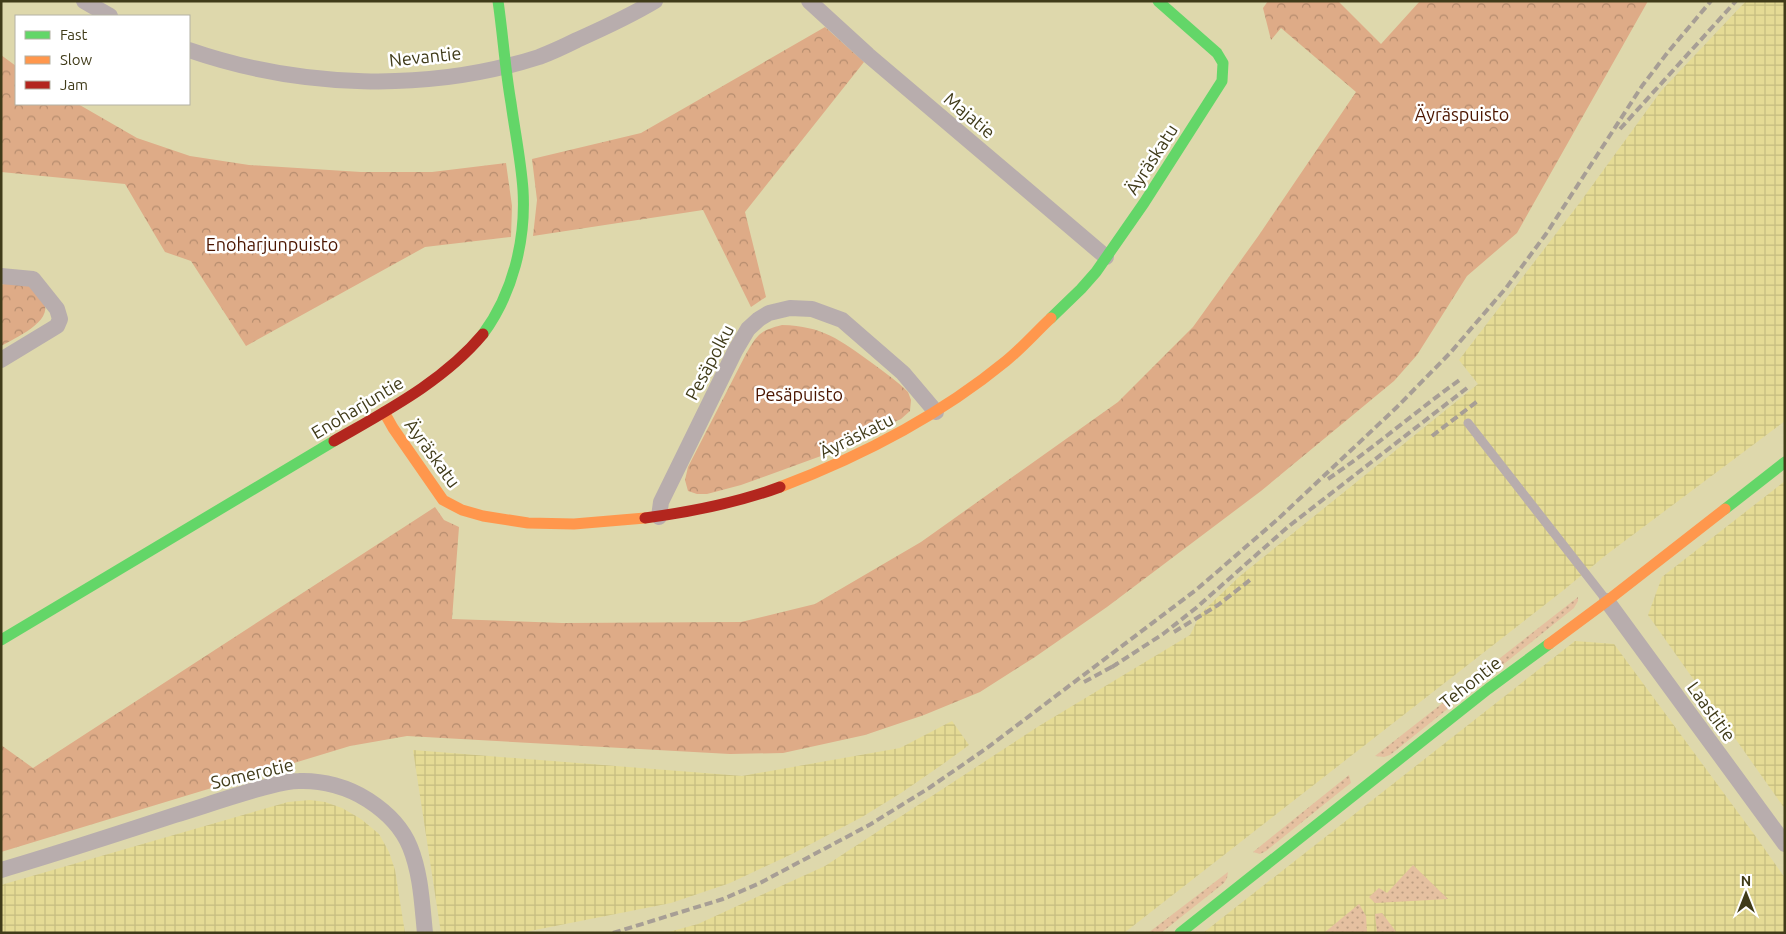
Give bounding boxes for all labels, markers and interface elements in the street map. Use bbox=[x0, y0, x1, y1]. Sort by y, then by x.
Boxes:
legend bbox=[15, 15, 190, 105]
text: Fast bbox=[60, 26, 88, 43]
street label: Nevantie bbox=[388, 42, 462, 70]
text: Slow bbox=[60, 51, 93, 68]
text: Jam bbox=[60, 76, 88, 93]
street label: Majatie bbox=[941, 88, 999, 142]
park label: Äyräspuisto bbox=[1415, 104, 1509, 124]
street label: Äyräskatu bbox=[1121, 120, 1181, 198]
park label: Enoharjunpuisto bbox=[206, 234, 338, 254]
street label: Pesäpolku bbox=[681, 321, 737, 403]
street label: Enoharjuntie bbox=[307, 372, 407, 442]
park label: Pesäpuisto bbox=[755, 384, 843, 404]
street label: Äyräskatu bbox=[816, 409, 896, 461]
street label: Äyräskatu bbox=[401, 415, 465, 491]
street label: Tehontie bbox=[1436, 652, 1504, 712]
street label: Laastitie bbox=[1684, 677, 1740, 745]
street label: Somerotie bbox=[209, 754, 295, 792]
north arrow bbox=[1721, 869, 1771, 919]
text: N bbox=[1741, 873, 1751, 889]

